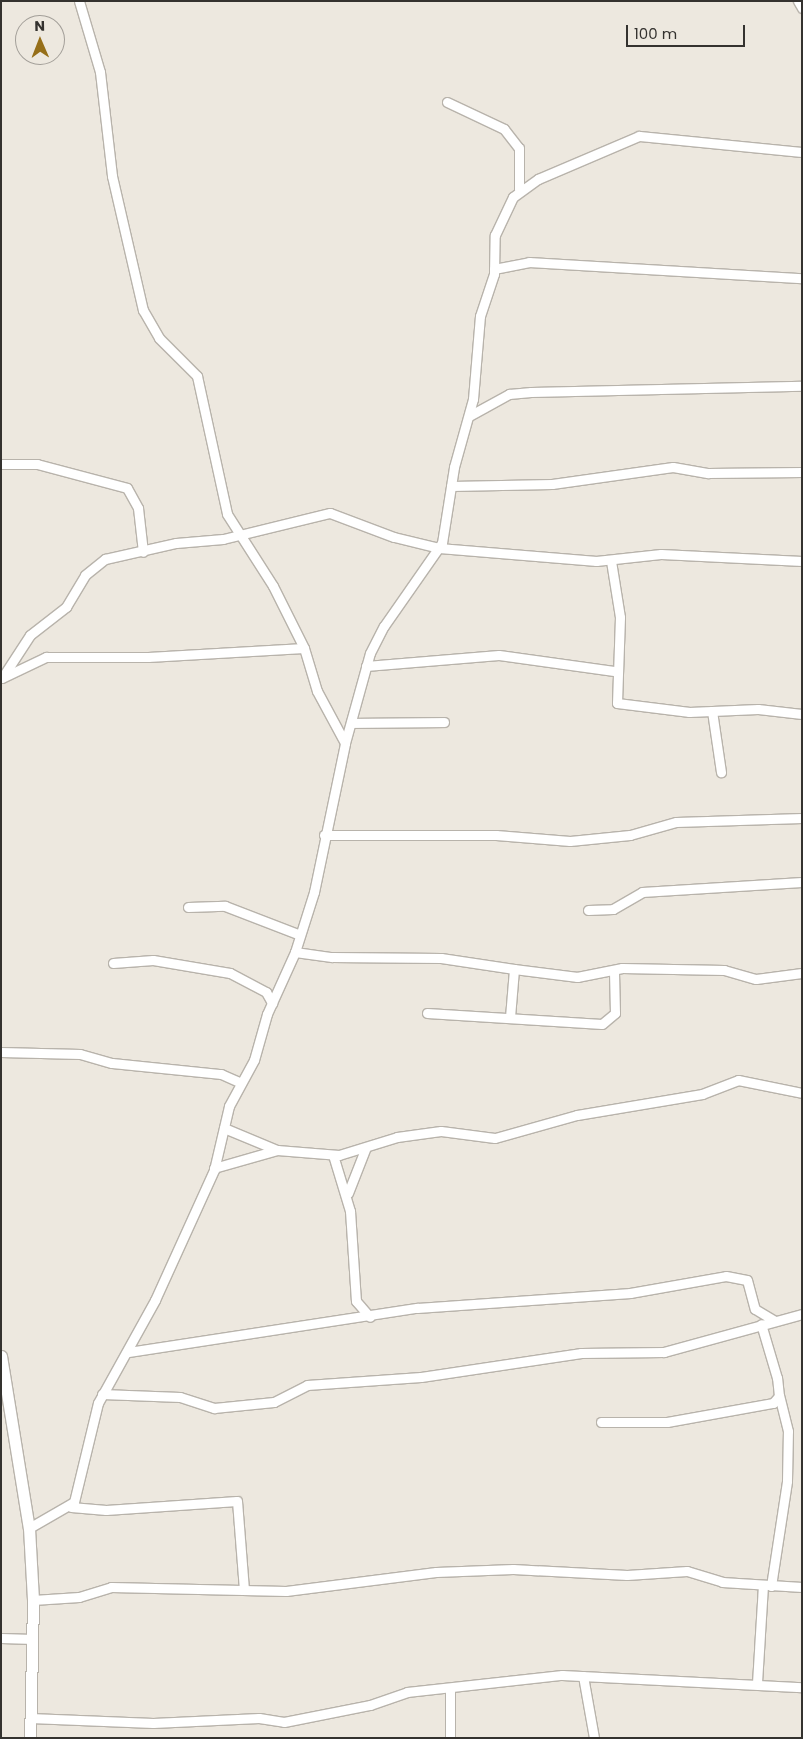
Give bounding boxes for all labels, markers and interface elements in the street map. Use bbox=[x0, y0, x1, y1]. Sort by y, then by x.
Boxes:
north arrow bbox=[15, 15, 65, 65]
scale bar bbox=[628, 15, 747, 47]
text: N bbox=[34, 16, 45, 36]
text: 100 m bbox=[634, 23, 677, 44]

